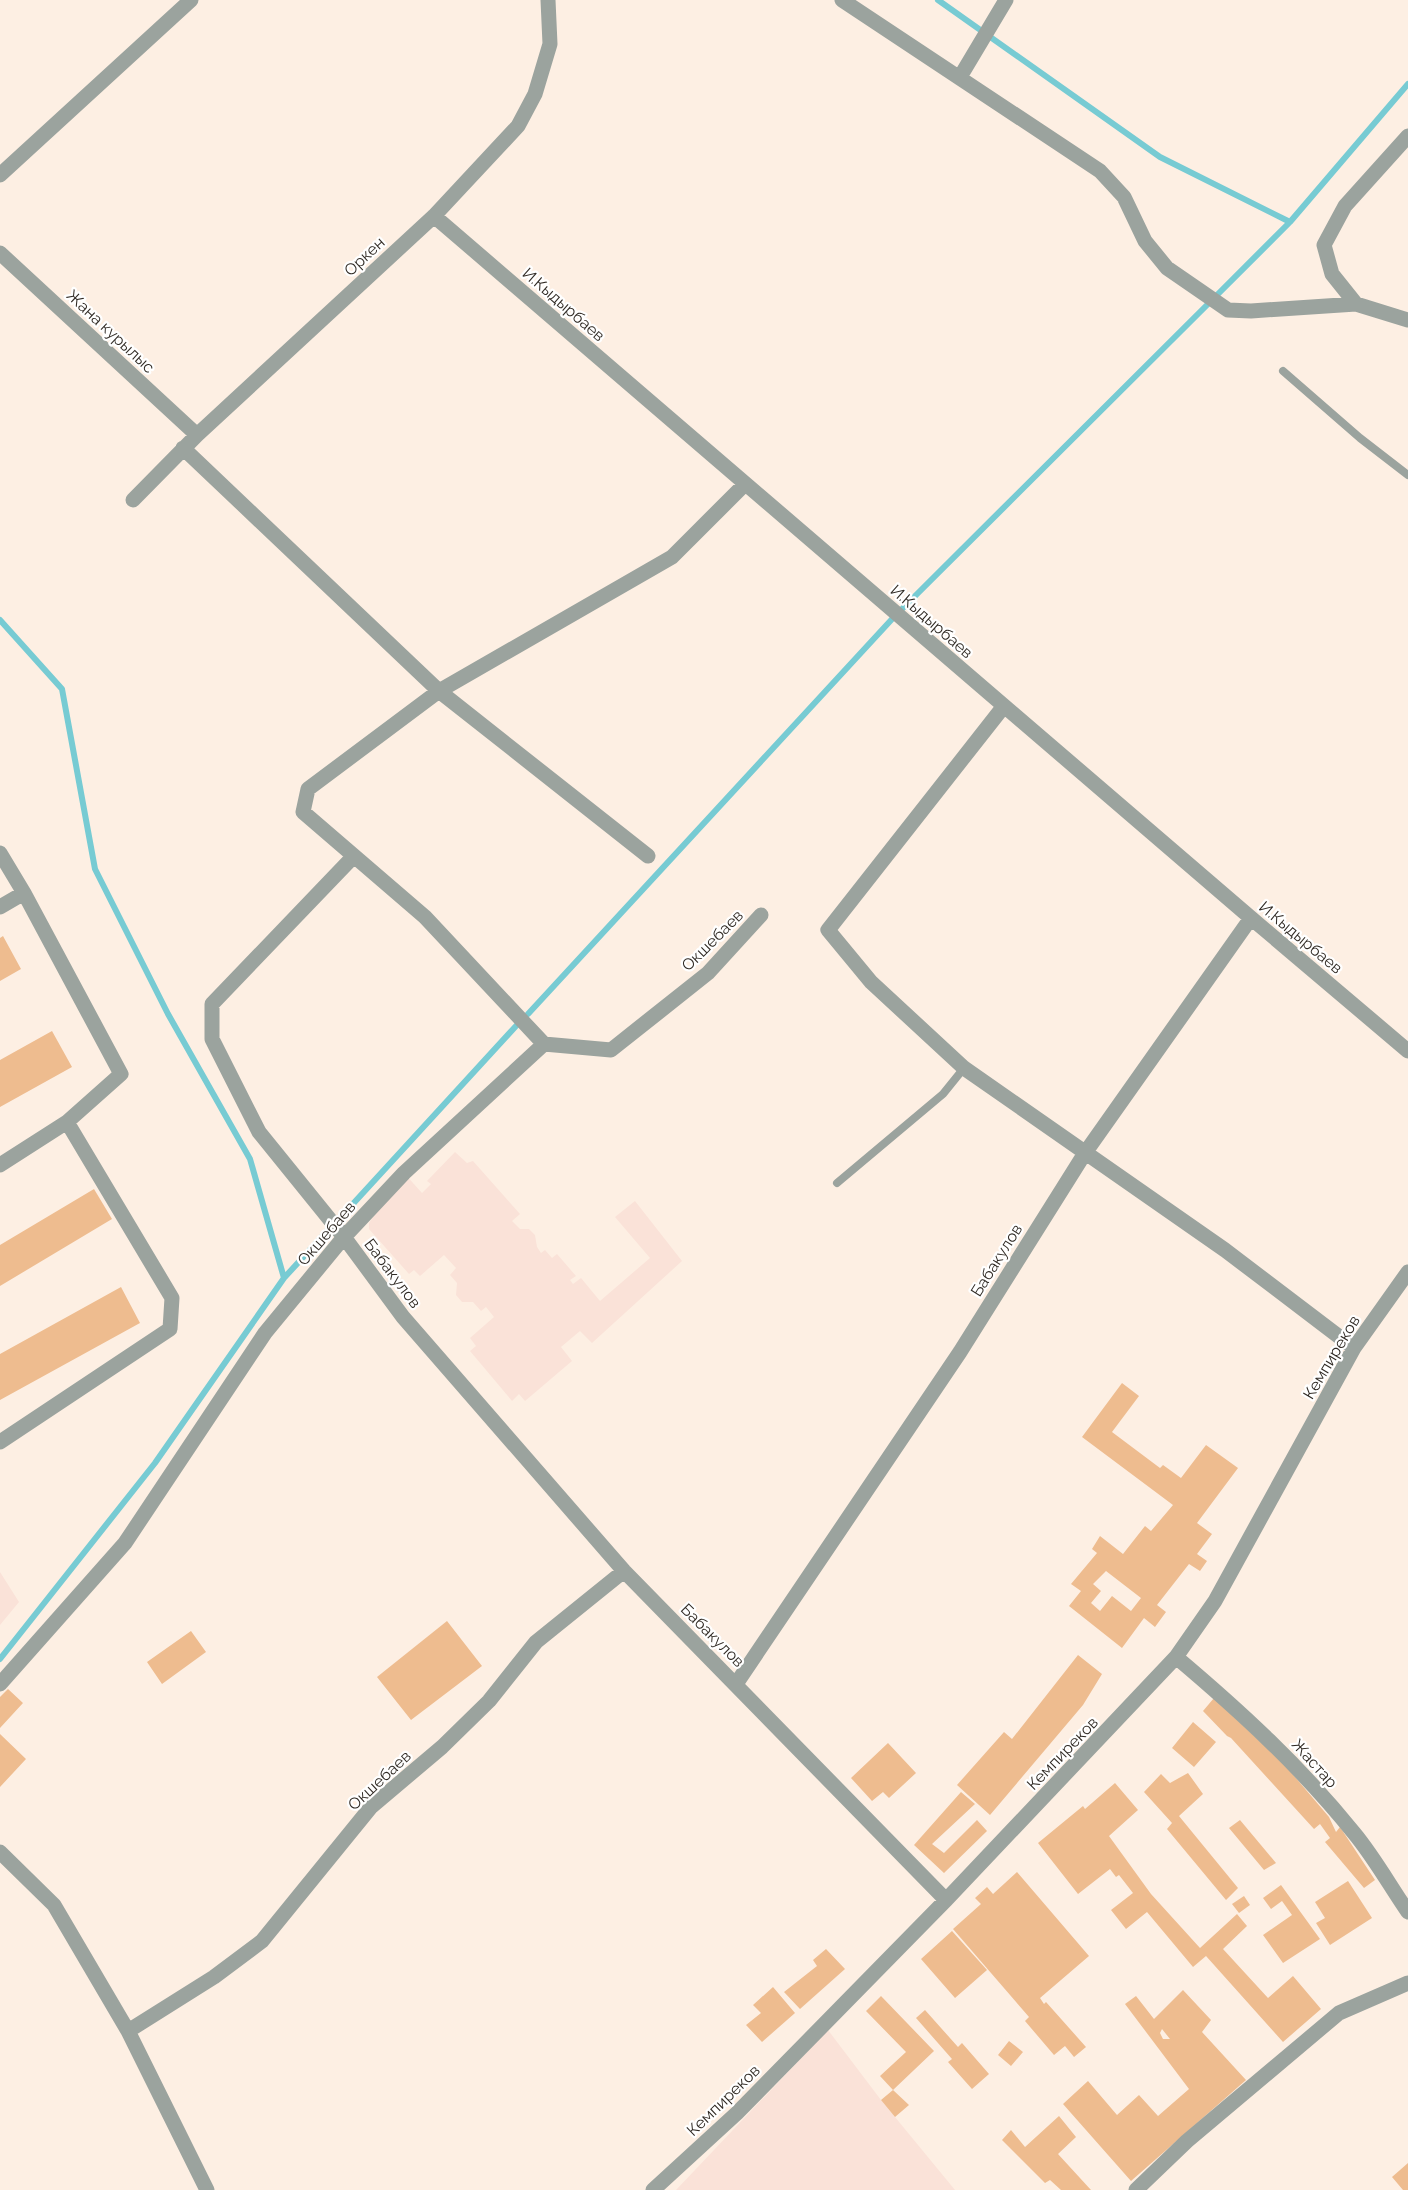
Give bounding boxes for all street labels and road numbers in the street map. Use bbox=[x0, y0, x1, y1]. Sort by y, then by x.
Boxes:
street label: Оркен bbox=[340, 233, 389, 280]
street label: И.Кыдырбаев bbox=[519, 264, 609, 345]
street label: Жана курылыс bbox=[63, 286, 159, 377]
street label: И.Кыдырбаев bbox=[887, 581, 977, 662]
street label: И.Кыдырбаев bbox=[1255, 897, 1346, 978]
street label: Окшебаев bbox=[678, 906, 747, 975]
street label: Окшебаев bbox=[293, 1197, 359, 1269]
street label: Бабакулов bbox=[967, 1221, 1026, 1300]
street label: Бабакулов bbox=[360, 1235, 425, 1312]
street label: Кемпиреков bbox=[1299, 1312, 1364, 1402]
street label: Бабакулов bbox=[677, 1600, 748, 1671]
street label: Кемпиреков bbox=[1023, 1713, 1102, 1794]
street label: Жастар bbox=[1288, 1735, 1342, 1792]
street label: Окшебаев bbox=[344, 1747, 415, 1814]
street label: Кемпиреков bbox=[683, 2061, 764, 2140]

